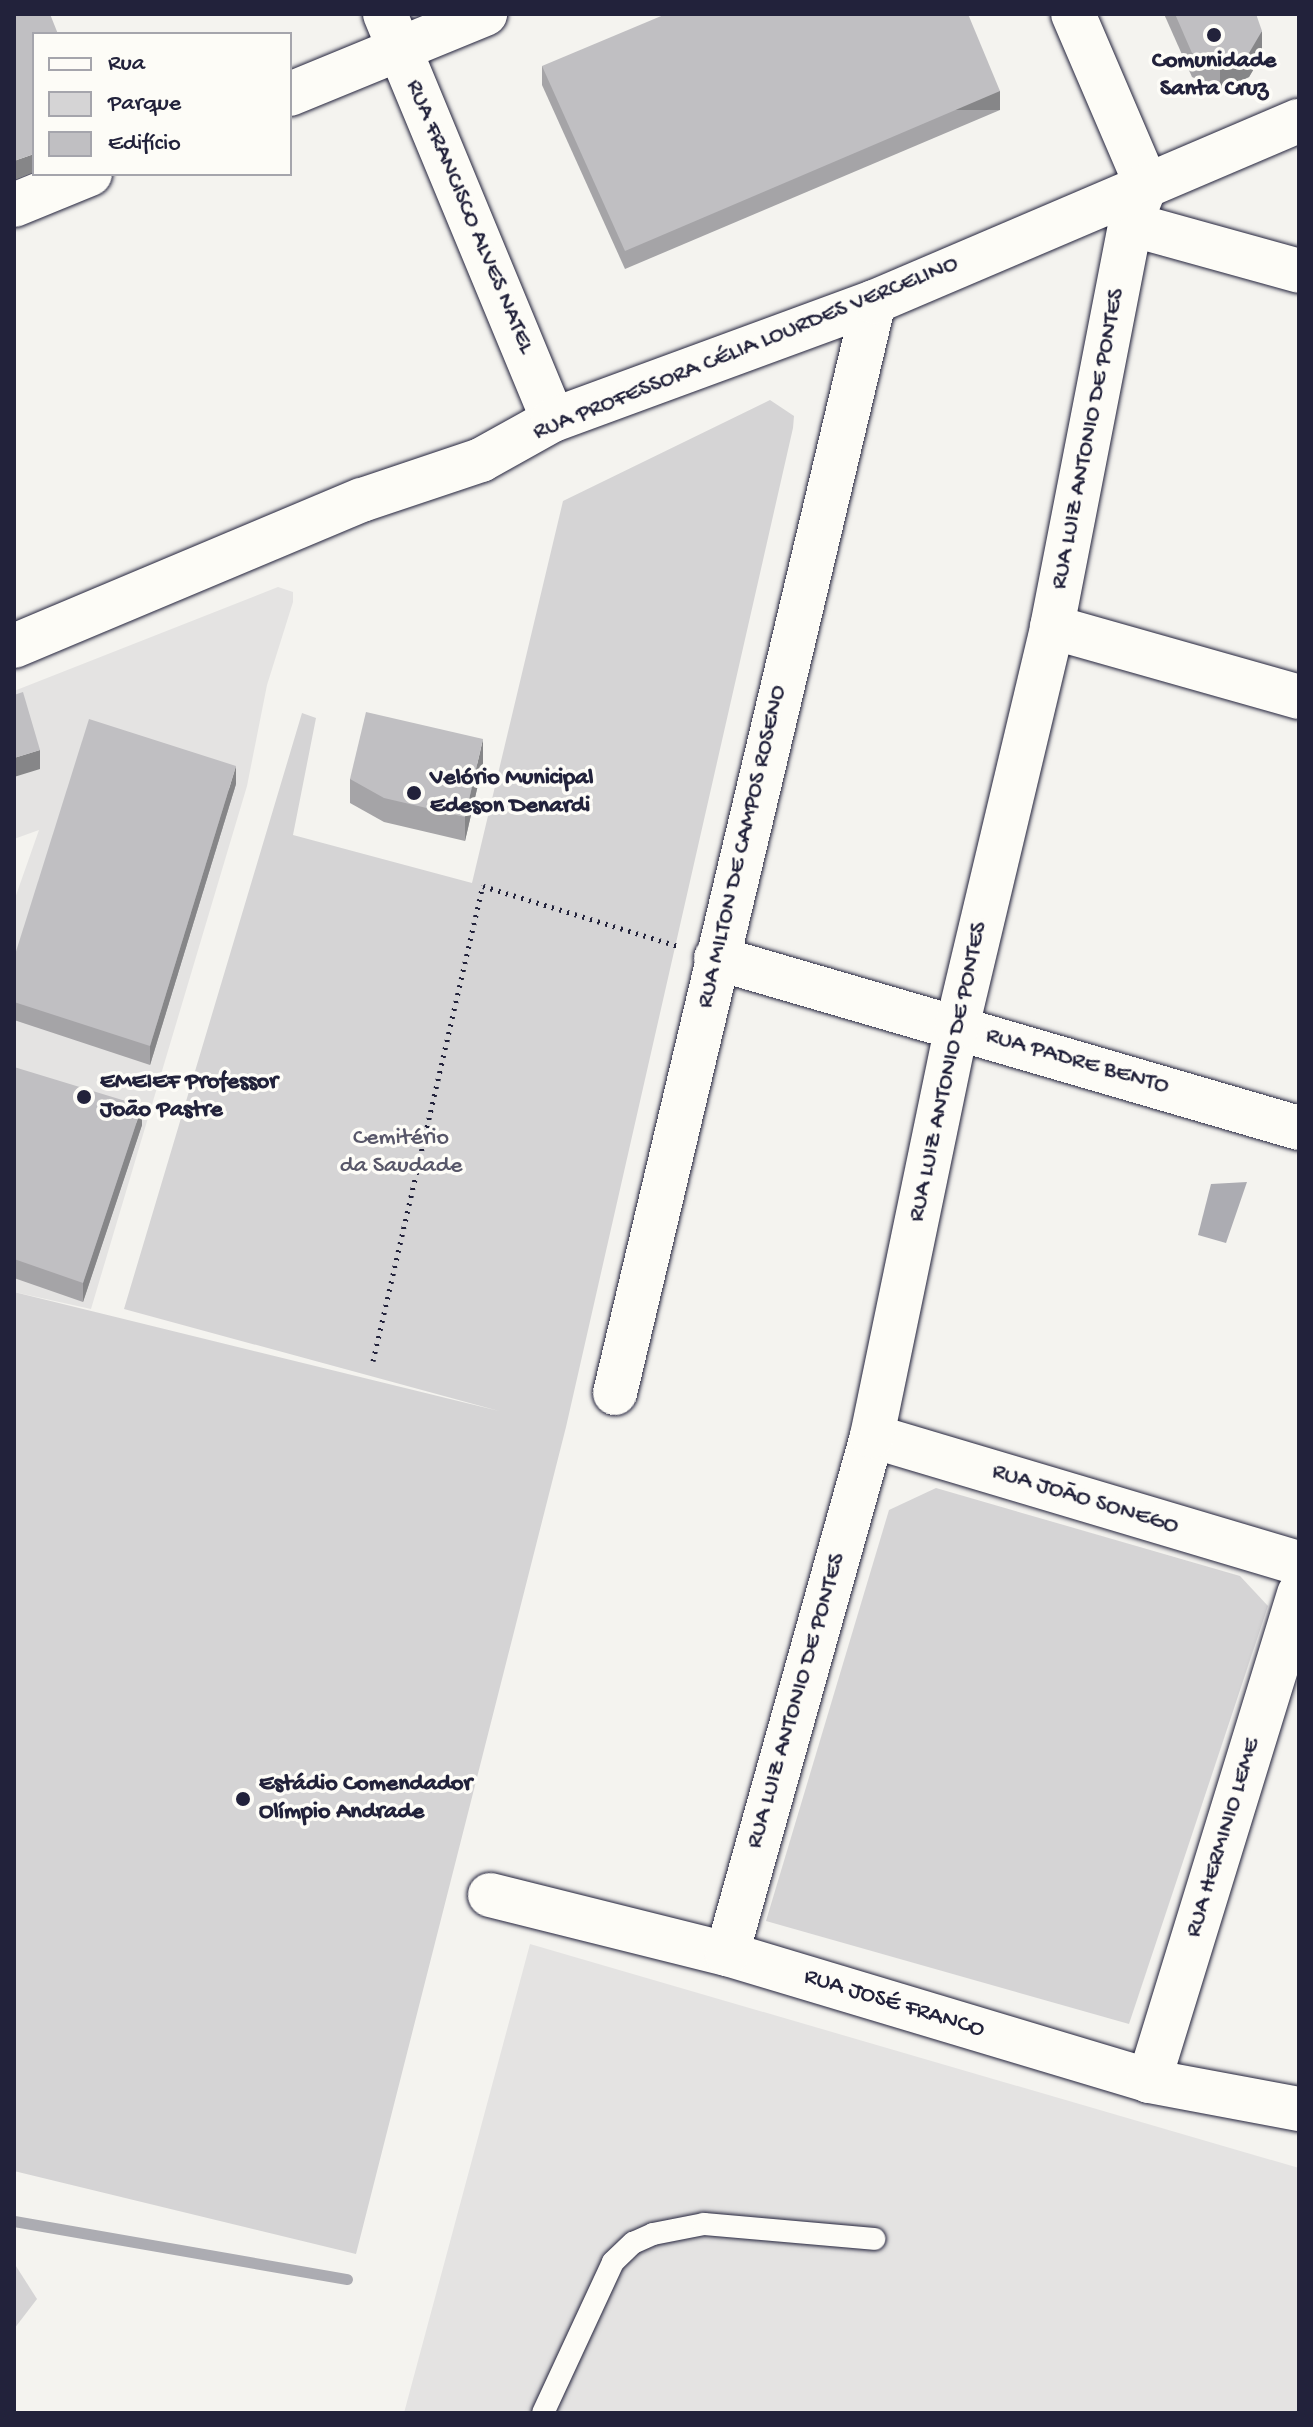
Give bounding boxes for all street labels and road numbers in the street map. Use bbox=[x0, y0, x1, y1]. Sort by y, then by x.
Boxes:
street label: RUA FRANCISCO ALVES NATEL bbox=[398, 76, 540, 358]
street label: RUA PROFESSORA CÉLIA LOURDES VERCELINO bbox=[529, 250, 963, 448]
street label: RUA LUIZ ANTONIO DE PONTES bbox=[1046, 286, 1132, 592]
street label: RUA MILTON DE CAMPOS ROSENO bbox=[692, 683, 794, 1011]
street label: RUA LUIZ ANTONIO DE PONTES bbox=[903, 919, 995, 1225]
street label: RUA PADRE BENTO bbox=[982, 1022, 1172, 1102]
street label: RUA JOÃO SONEGO bbox=[988, 1458, 1182, 1542]
street label: RUA LUIZ ANTONIO DE PONTES bbox=[741, 1550, 853, 1852]
street label: RUA HERMINIO LEME bbox=[1180, 1735, 1268, 1941]
street label: RUA JOSÉ FRANCO bbox=[800, 1963, 988, 2045]

